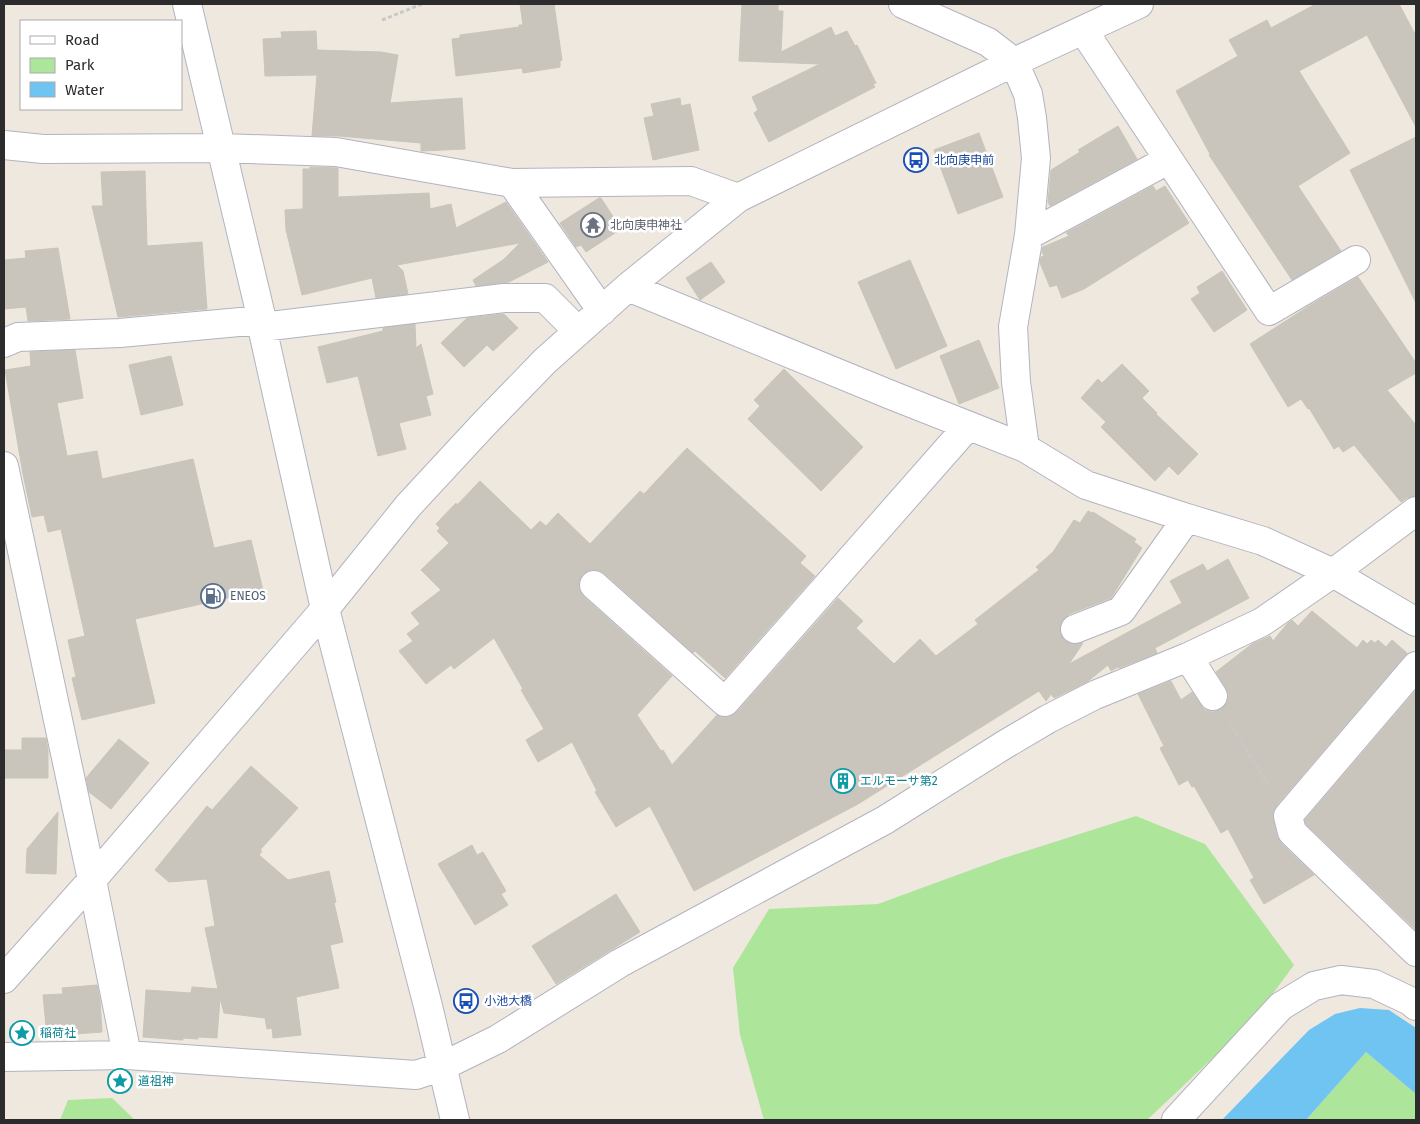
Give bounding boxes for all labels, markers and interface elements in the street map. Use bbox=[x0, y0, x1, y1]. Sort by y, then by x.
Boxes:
legend bbox=[20, 20, 182, 110]
text: Road bbox=[65, 31, 100, 49]
text: Park bbox=[65, 56, 95, 74]
text: Water bbox=[65, 81, 104, 99]
bus stop icon: 北向庚申前 bbox=[903, 147, 929, 173]
place label: 北向庚申前 bbox=[934, 153, 994, 167]
temple icon: 北向庚申神社 bbox=[580, 212, 606, 238]
place label: 北向庚申神社 bbox=[610, 218, 682, 232]
fuel station icon: ENEOS bbox=[200, 583, 226, 609]
place label: ENEOS bbox=[230, 589, 266, 603]
building icon: エルモーサ第2 bbox=[830, 768, 856, 794]
place label: エルモーサ第2 bbox=[860, 774, 938, 788]
bus stop icon: 小池大橋 bbox=[453, 988, 479, 1014]
place label: 小池大橋 bbox=[484, 994, 532, 1008]
place icon: 稲荷社 bbox=[9, 1020, 35, 1046]
place label: 稲荷社 bbox=[40, 1026, 76, 1040]
place icon: 道祖神 bbox=[107, 1068, 133, 1094]
place label: 道祖神 bbox=[138, 1074, 174, 1088]

